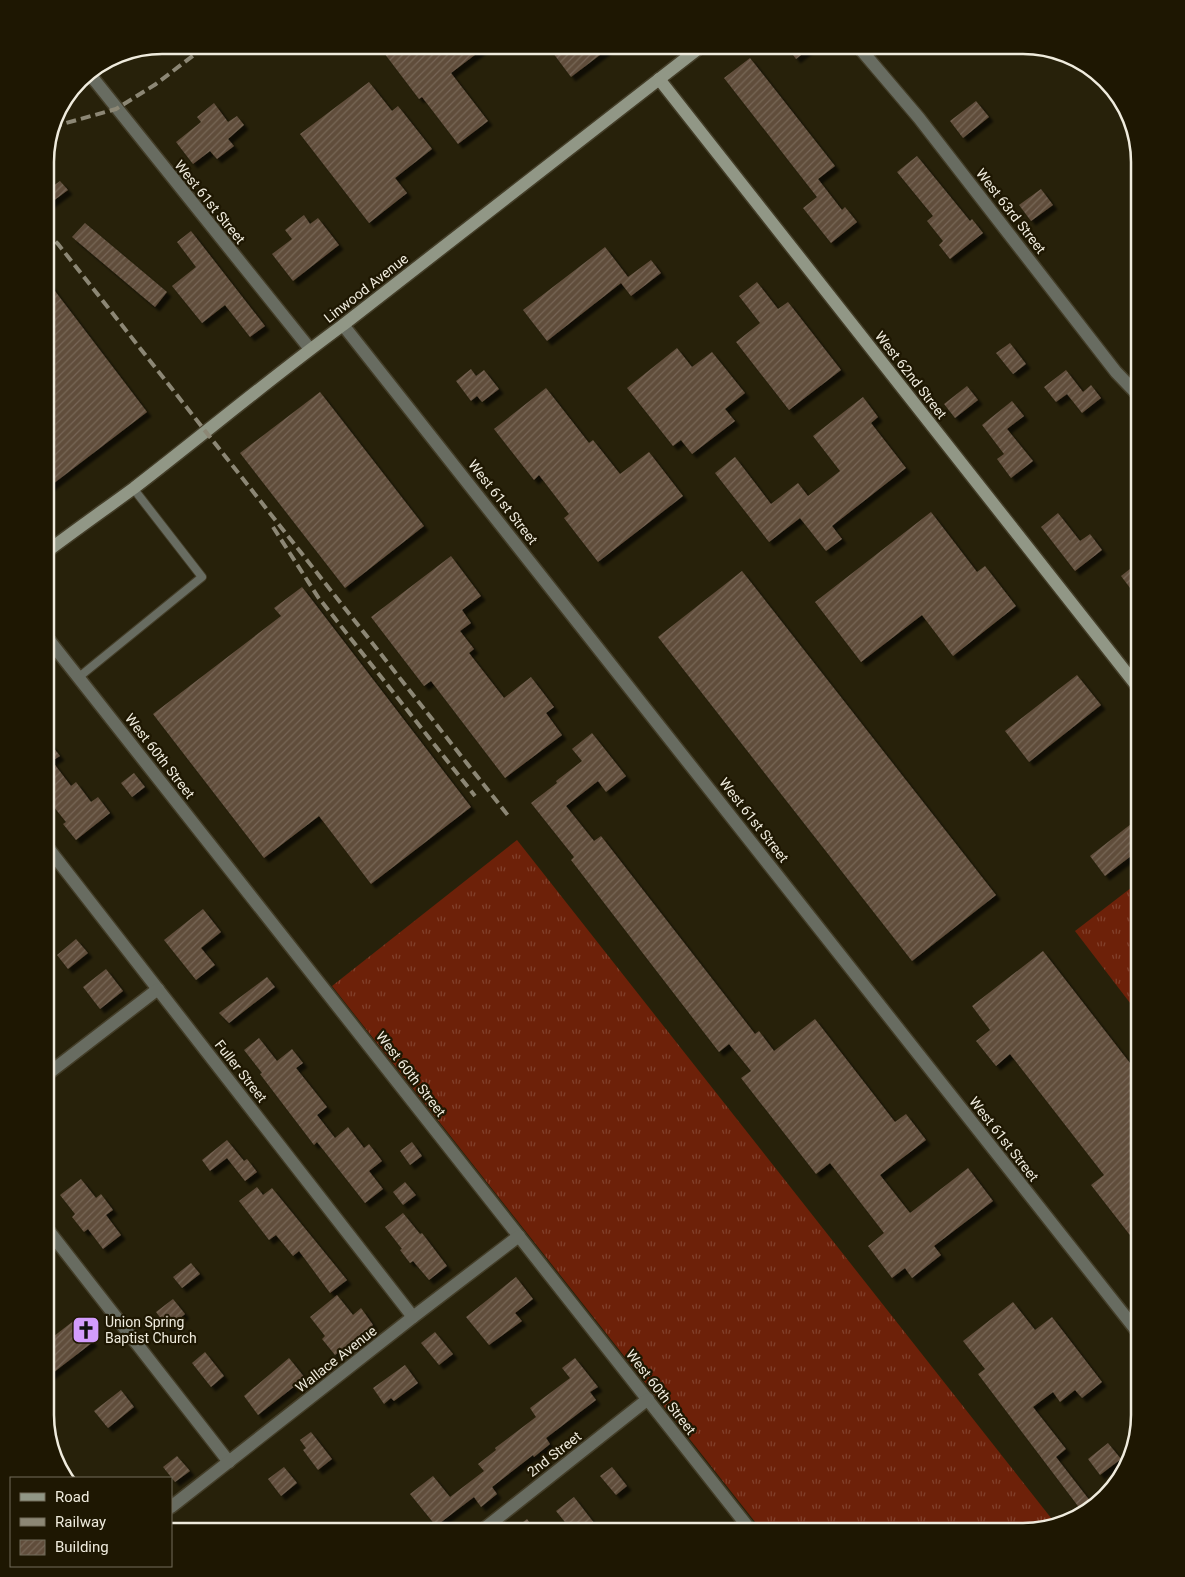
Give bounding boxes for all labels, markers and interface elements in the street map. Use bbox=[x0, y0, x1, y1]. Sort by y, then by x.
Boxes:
street label: West 61st Street bbox=[171, 157, 249, 247]
street label: West 63rd Street bbox=[973, 165, 1049, 257]
street label: Linwood Avenue bbox=[321, 250, 411, 326]
street label: West 62nd Street bbox=[872, 328, 950, 422]
street label: West 61st Street bbox=[465, 457, 541, 548]
street label: West 60th Street bbox=[122, 710, 198, 802]
street label: West 61st Street bbox=[716, 775, 792, 866]
street label: West 60th Street bbox=[373, 1028, 449, 1120]
street label: Fuller Street bbox=[212, 1037, 271, 1106]
street label: West 61st Street bbox=[966, 1094, 1042, 1185]
place label: Union Spring Baptist Church bbox=[105, 1314, 197, 1346]
church icon: Union Spring Baptist Church bbox=[71, 1315, 101, 1345]
street label: Wallace Avenue bbox=[292, 1322, 380, 1396]
street label: West 60th Street bbox=[623, 1346, 699, 1438]
street label: 2nd Street bbox=[524, 1428, 584, 1480]
legend bbox=[10, 1477, 172, 1567]
text: Road bbox=[55, 1488, 89, 1506]
text: Railway bbox=[55, 1513, 106, 1531]
text: Building bbox=[55, 1538, 109, 1556]

